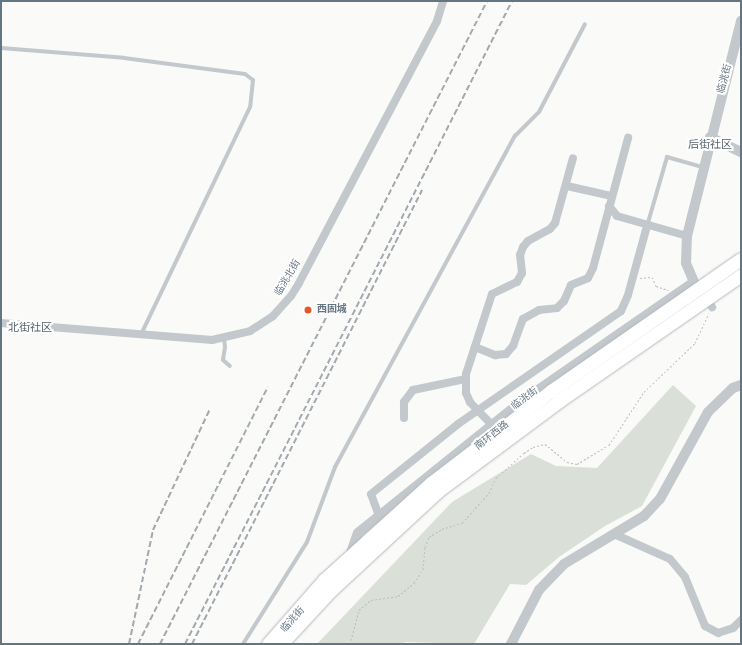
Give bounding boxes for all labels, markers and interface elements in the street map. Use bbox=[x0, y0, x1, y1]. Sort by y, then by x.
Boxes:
street label: 临洮街 bbox=[715, 63, 735, 95]
district label: 后街社区 bbox=[688, 138, 732, 152]
street label: 临洮北街 bbox=[273, 258, 303, 298]
marker: 西固城 bbox=[302, 304, 314, 316]
place label: 西固城 bbox=[317, 304, 347, 316]
district label: 北街社区 bbox=[8, 321, 52, 335]
street label: 临洮街 bbox=[509, 385, 541, 413]
street label: 南环西路 bbox=[473, 419, 511, 453]
street label: 临洮街 bbox=[279, 605, 307, 635]

